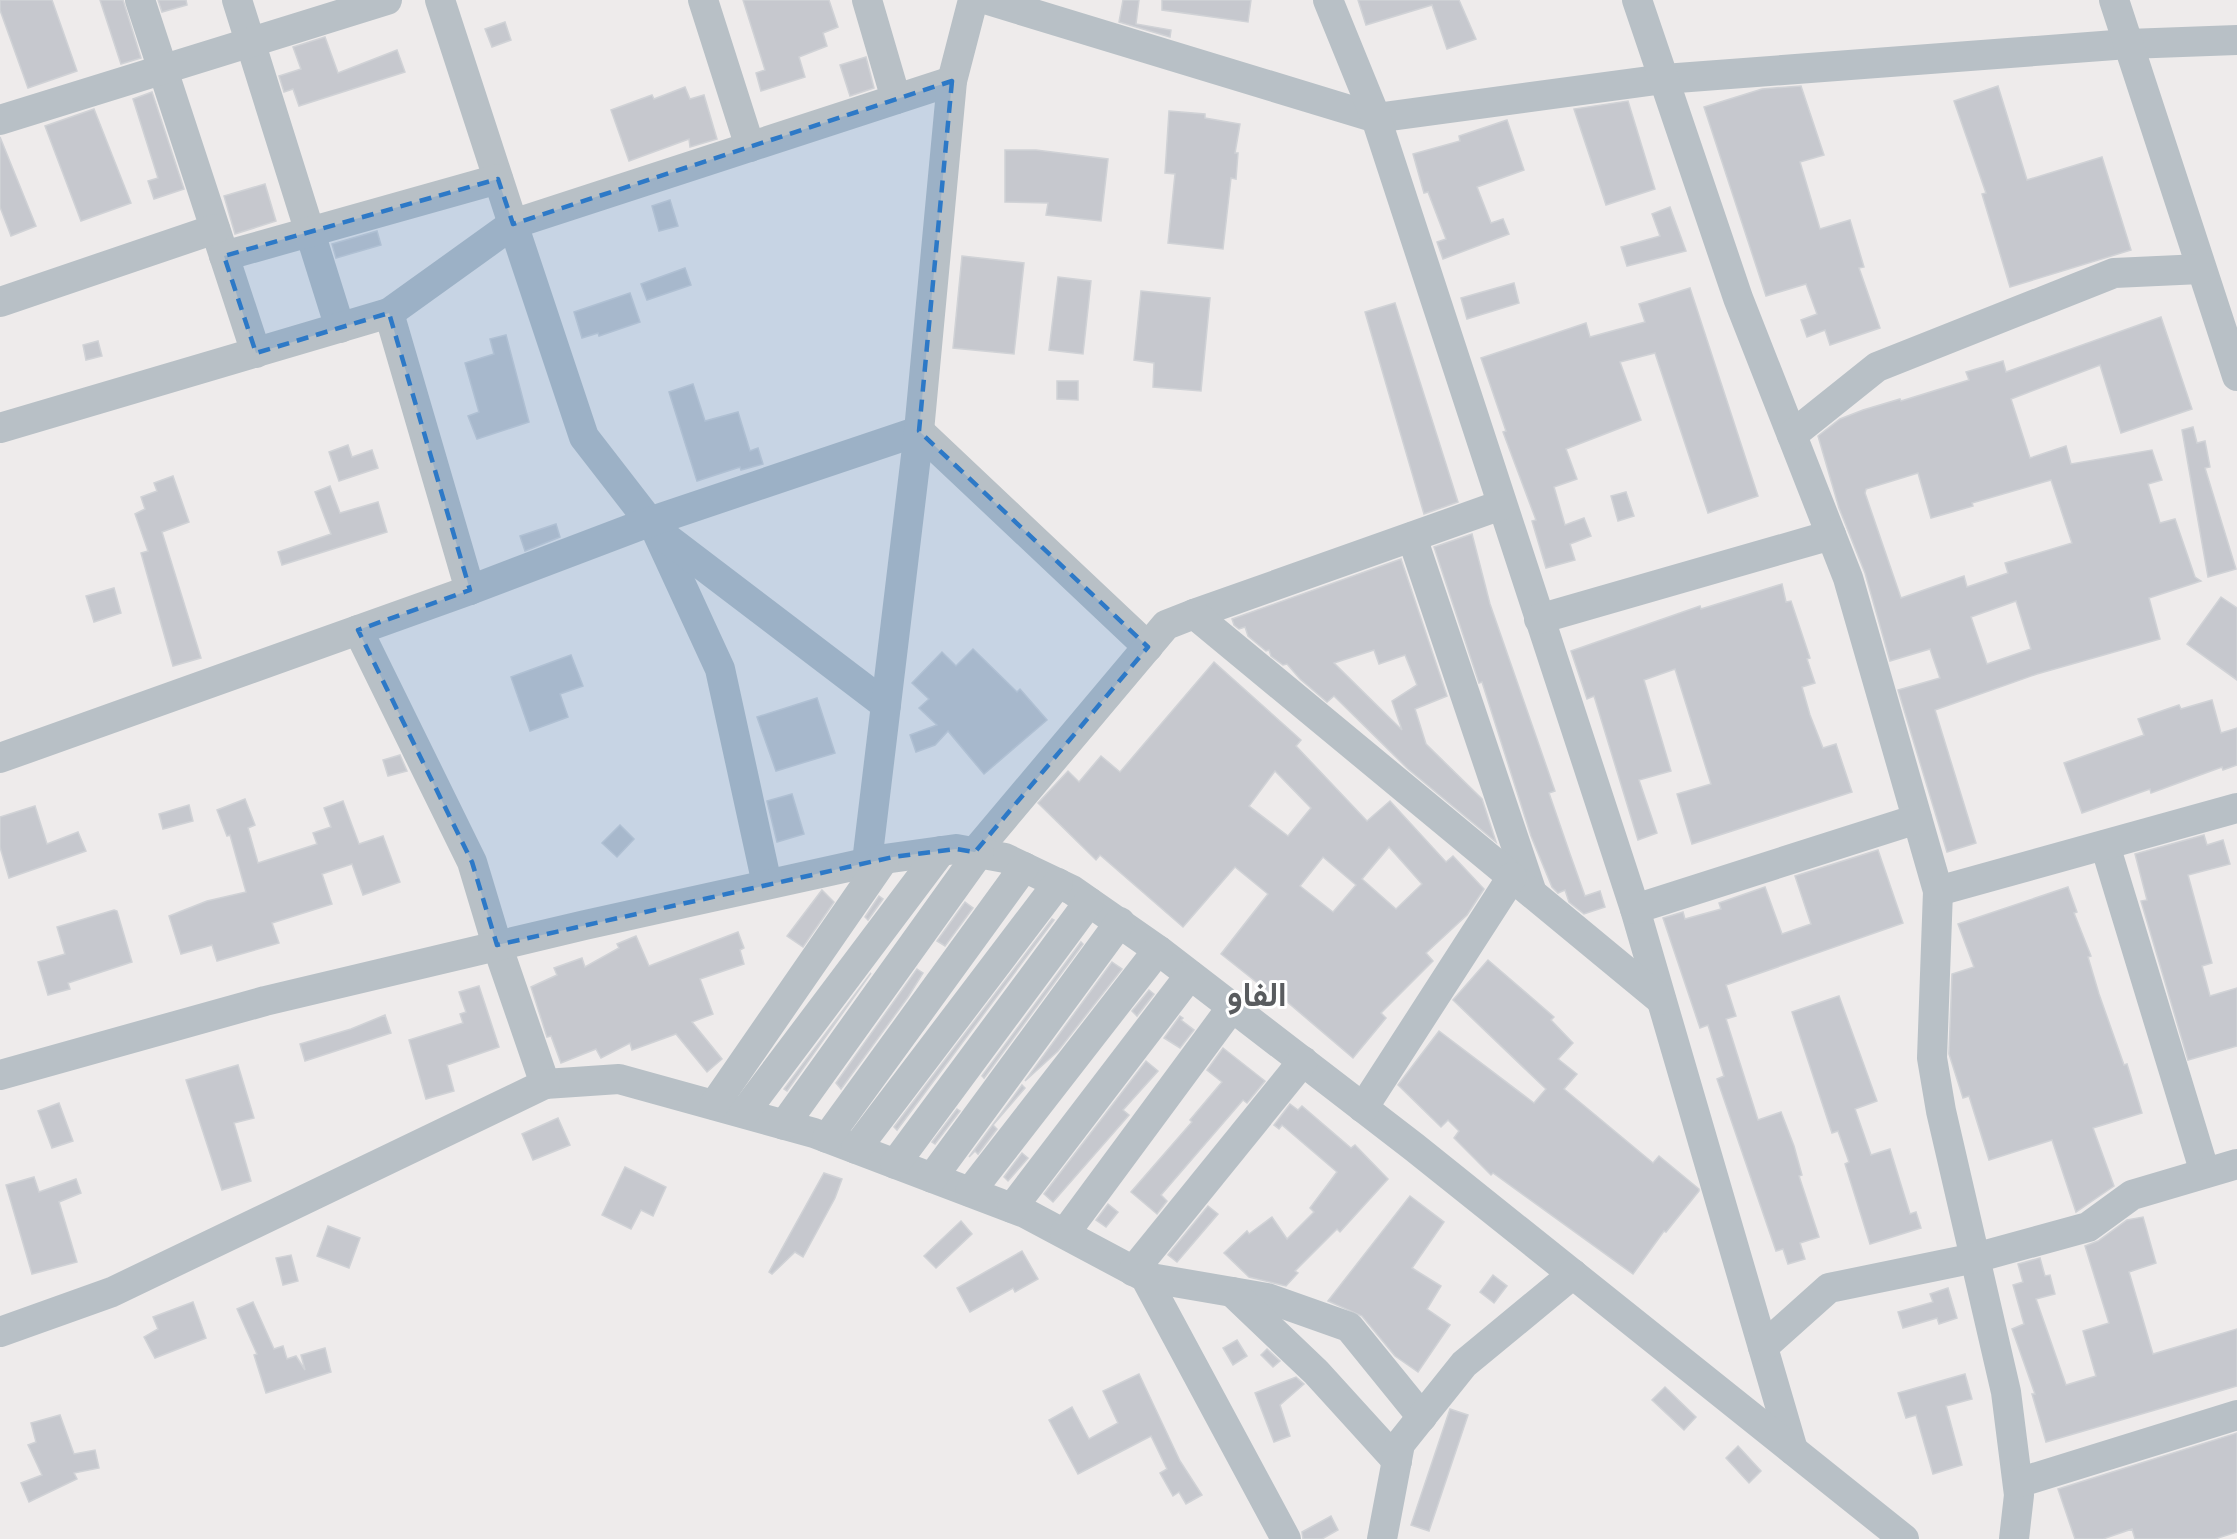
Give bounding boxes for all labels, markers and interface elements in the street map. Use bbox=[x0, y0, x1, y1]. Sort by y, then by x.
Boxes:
district label: الفاو bbox=[1227, 975, 1287, 1015]

